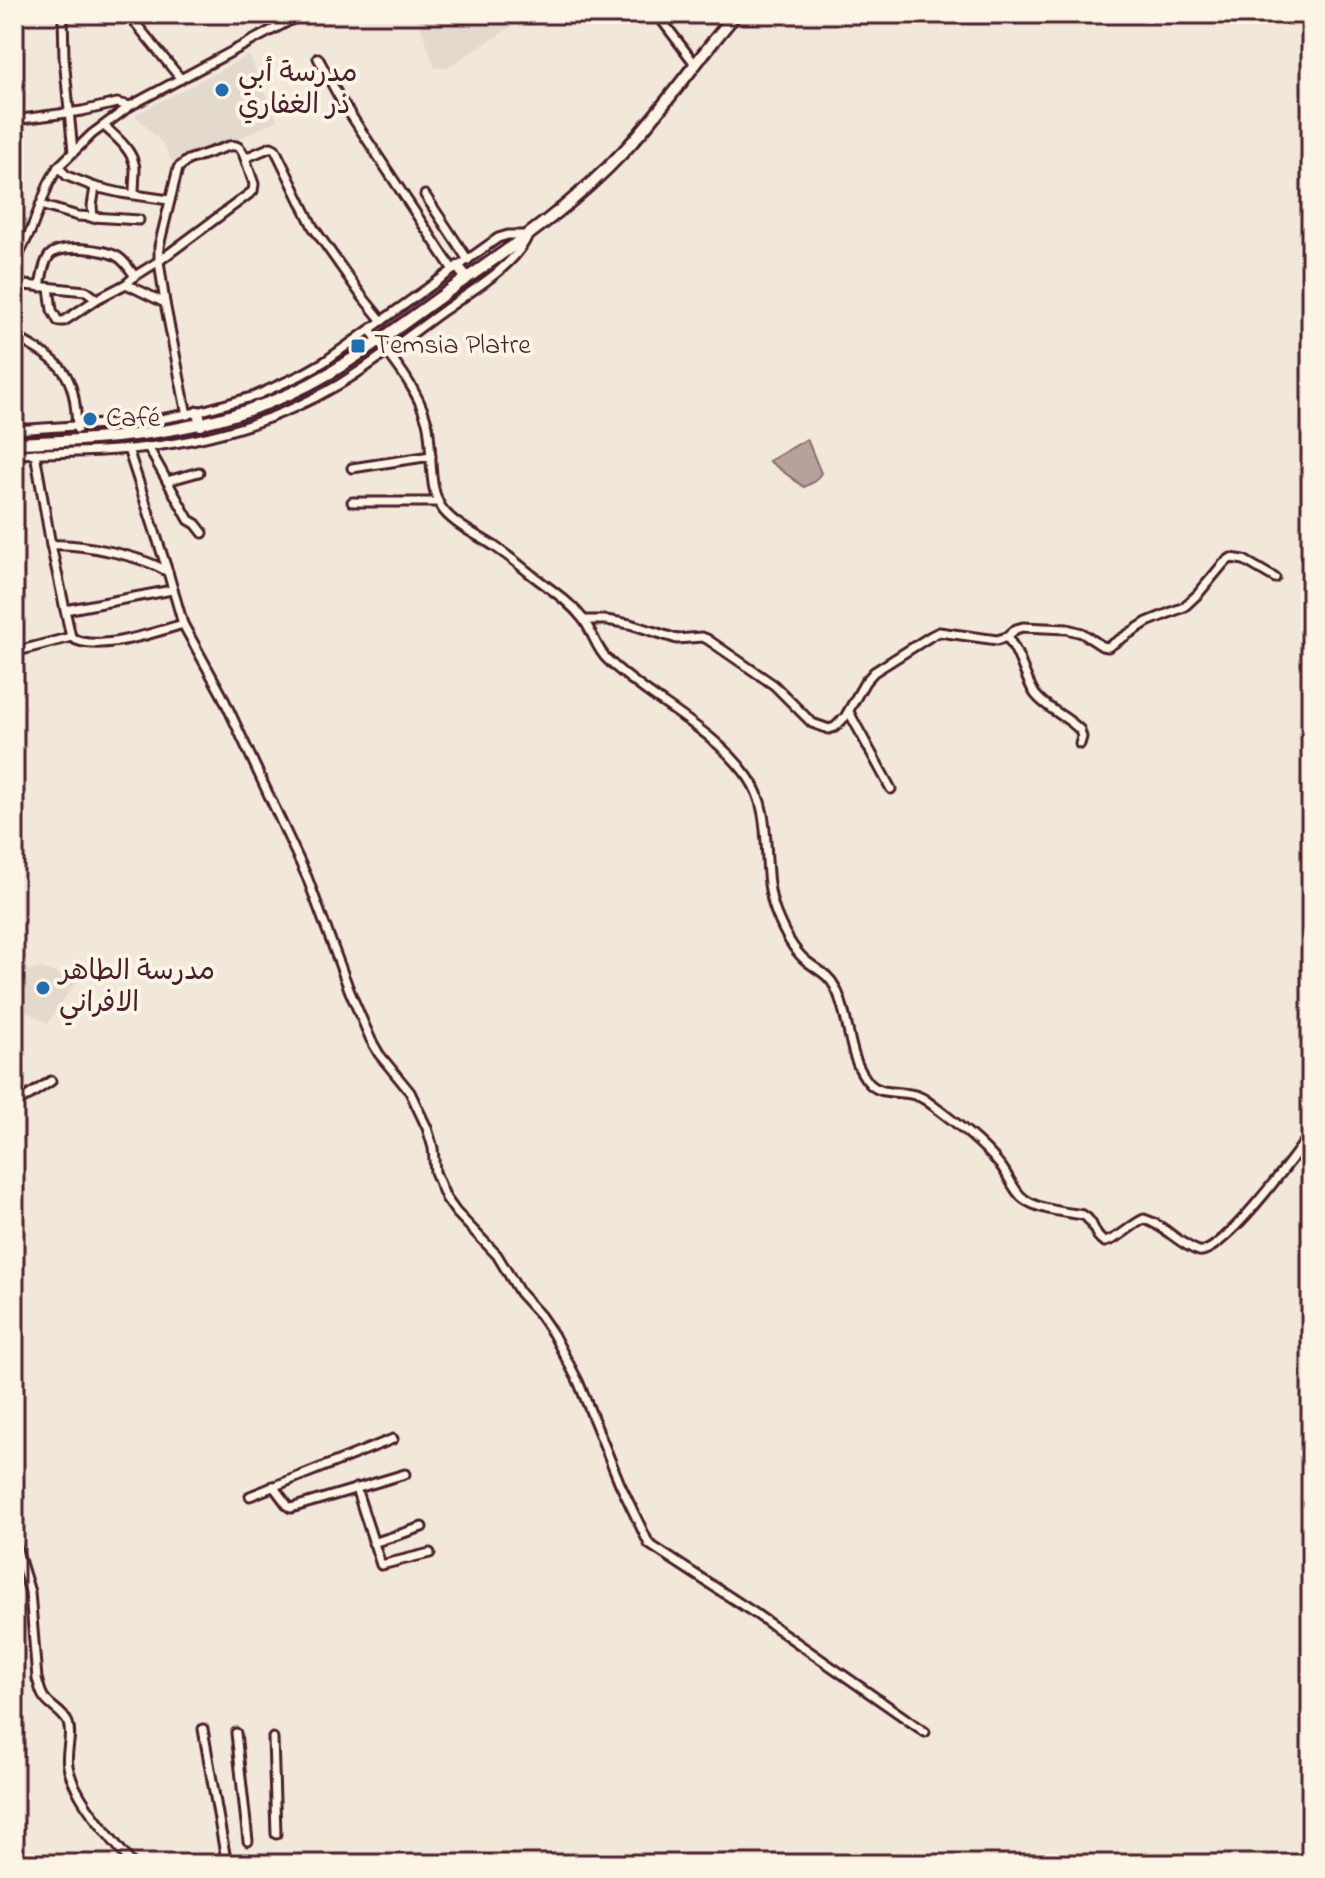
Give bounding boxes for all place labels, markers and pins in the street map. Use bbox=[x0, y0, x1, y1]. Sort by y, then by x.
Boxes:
place label: مدرسة أبي ذر الغفاري bbox=[238, 54, 358, 127]
marker: مدرسة أبي ذر الغفاري bbox=[213, 81, 231, 99]
place label: Temsia Platre bbox=[374, 326, 531, 367]
marker: Temsia Platre bbox=[349, 337, 367, 355]
place label: Café bbox=[106, 399, 161, 440]
marker: Café bbox=[81, 410, 99, 428]
place label: مدرسة الطاهر الافراني bbox=[57, 952, 215, 1026]
marker: مدرسة الطاهر الافراني bbox=[34, 979, 52, 997]

